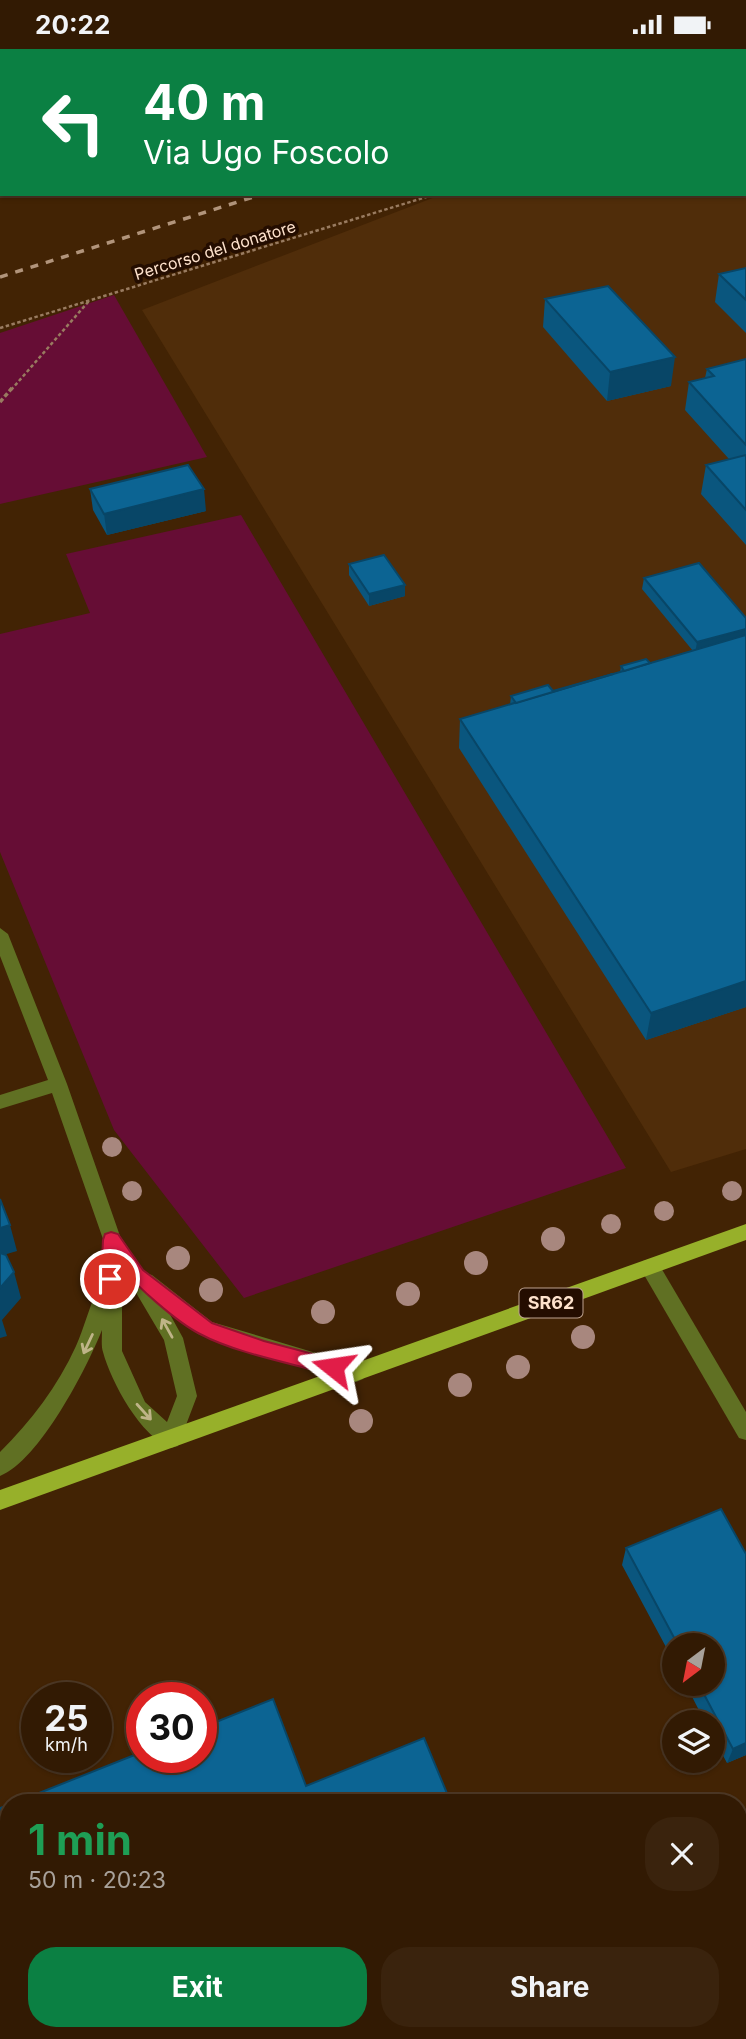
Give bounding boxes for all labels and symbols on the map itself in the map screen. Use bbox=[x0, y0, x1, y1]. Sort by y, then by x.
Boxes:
street label: Percorso del donatore bbox=[132, 216, 298, 284]
pin bbox=[80, 1249, 140, 1309]
road number: SR62 bbox=[520, 1289, 582, 1317]
one-way arrow bbox=[160, 1318, 173, 1339]
position arrow bbox=[296, 1330, 370, 1404]
one-way arrow bbox=[81, 1333, 94, 1354]
one-way arrow bbox=[136, 1403, 152, 1421]
north arrow bbox=[662, 1633, 724, 1696]
speed limit sign: 30 bbox=[126, 1682, 217, 1773]

